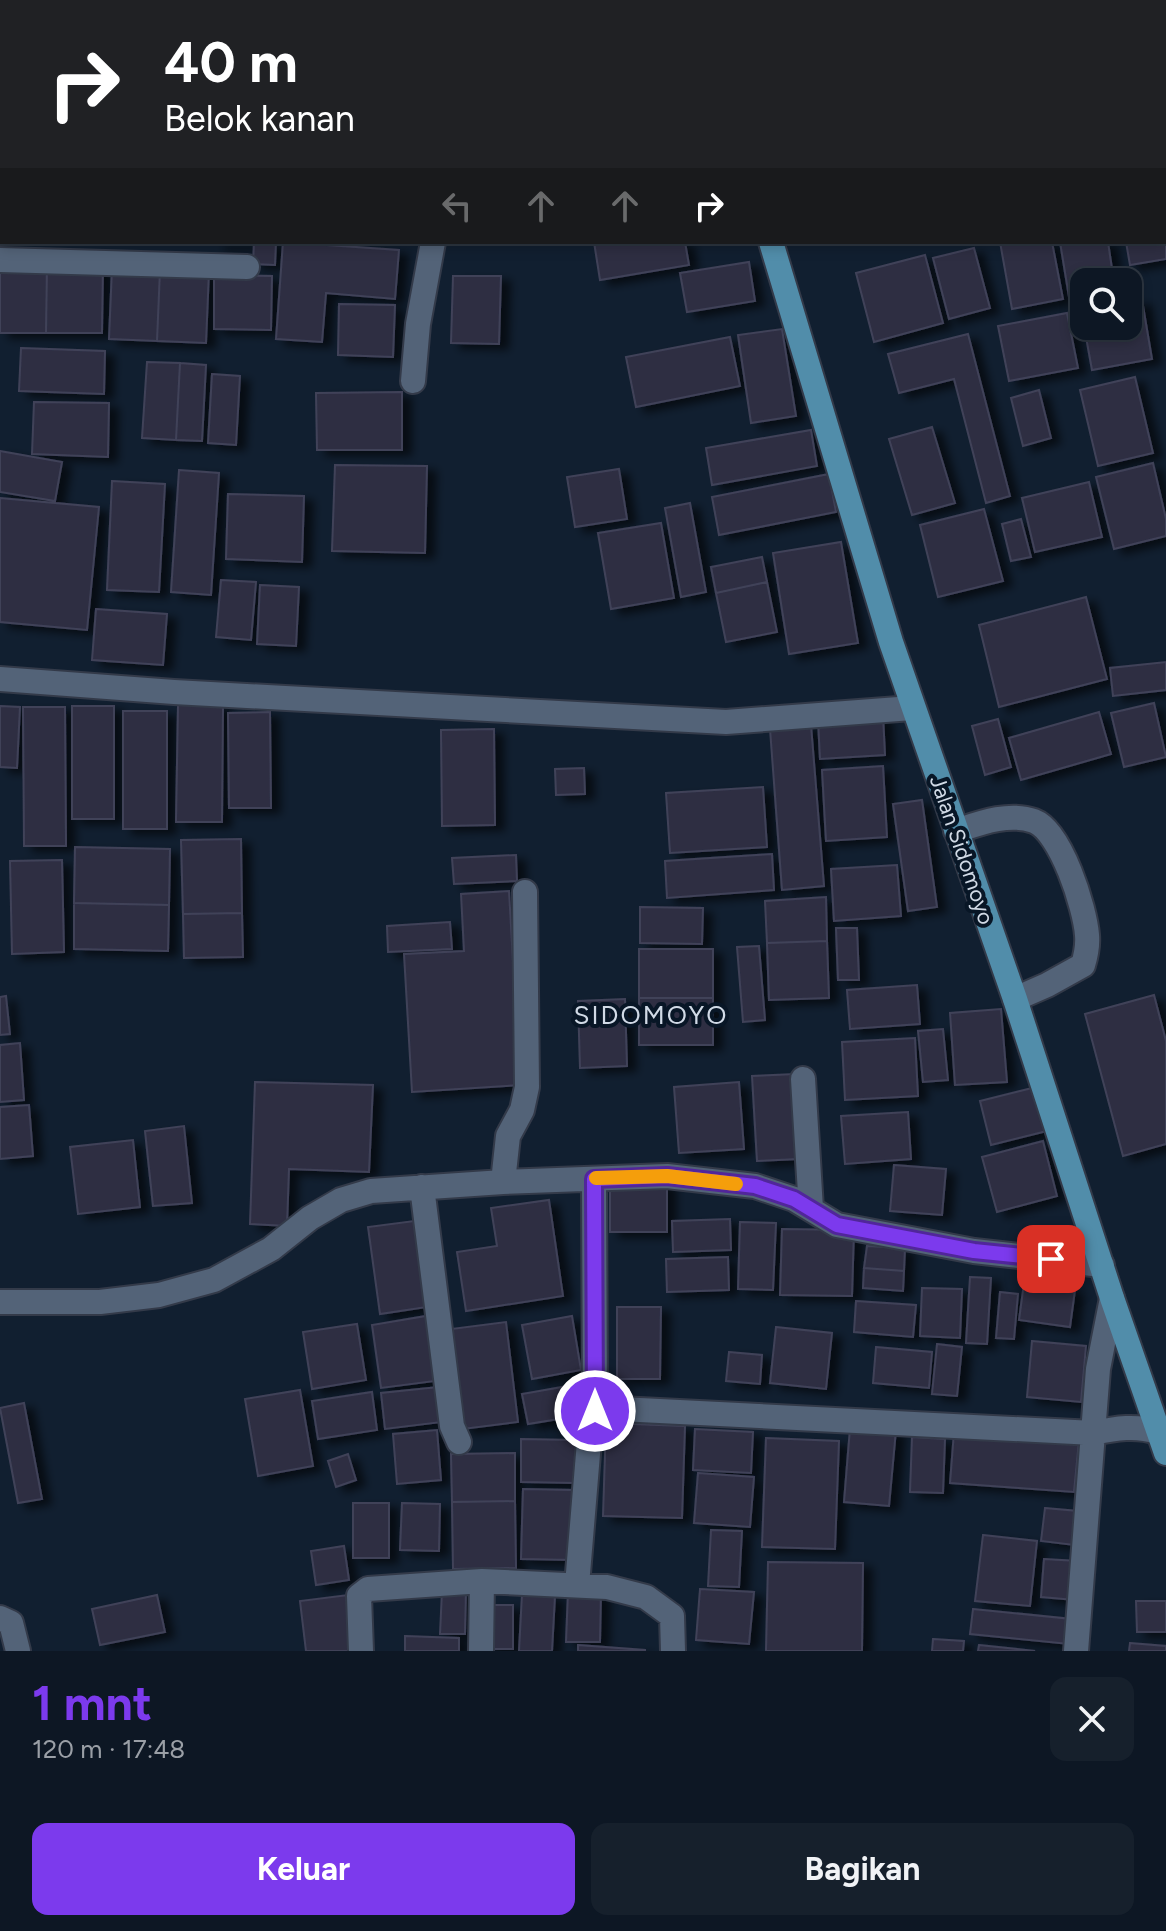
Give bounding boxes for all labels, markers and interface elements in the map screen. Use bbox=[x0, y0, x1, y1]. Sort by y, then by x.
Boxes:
text: 40 m bbox=[164, 29, 298, 96]
icon: right bbox=[32, 32, 136, 136]
text: Belok kanan bbox=[164, 97, 355, 140]
icon: left bbox=[435, 184, 479, 228]
icon: ahead bbox=[519, 184, 563, 228]
icon: ahead bbox=[603, 184, 647, 228]
icon: right bbox=[687, 184, 731, 228]
map controls bbox=[1070, 268, 1142, 340]
button: search bbox=[1070, 268, 1142, 340]
street label: Jalan Sidomoyo bbox=[924, 772, 1000, 928]
district label: SIDOMOYO bbox=[574, 999, 728, 1031]
pin bbox=[1017, 1225, 1085, 1293]
icon: arrive bbox=[1029, 1237, 1073, 1281]
position arrow bbox=[553, 1369, 637, 1453]
text: 1 mnt bbox=[32, 1674, 152, 1732]
button: close bbox=[1050, 1677, 1134, 1761]
text: 120 m · 17:48 bbox=[32, 1733, 185, 1765]
button: Keluar bbox=[32, 1823, 575, 1915]
button: Bagikan bbox=[591, 1823, 1134, 1915]

